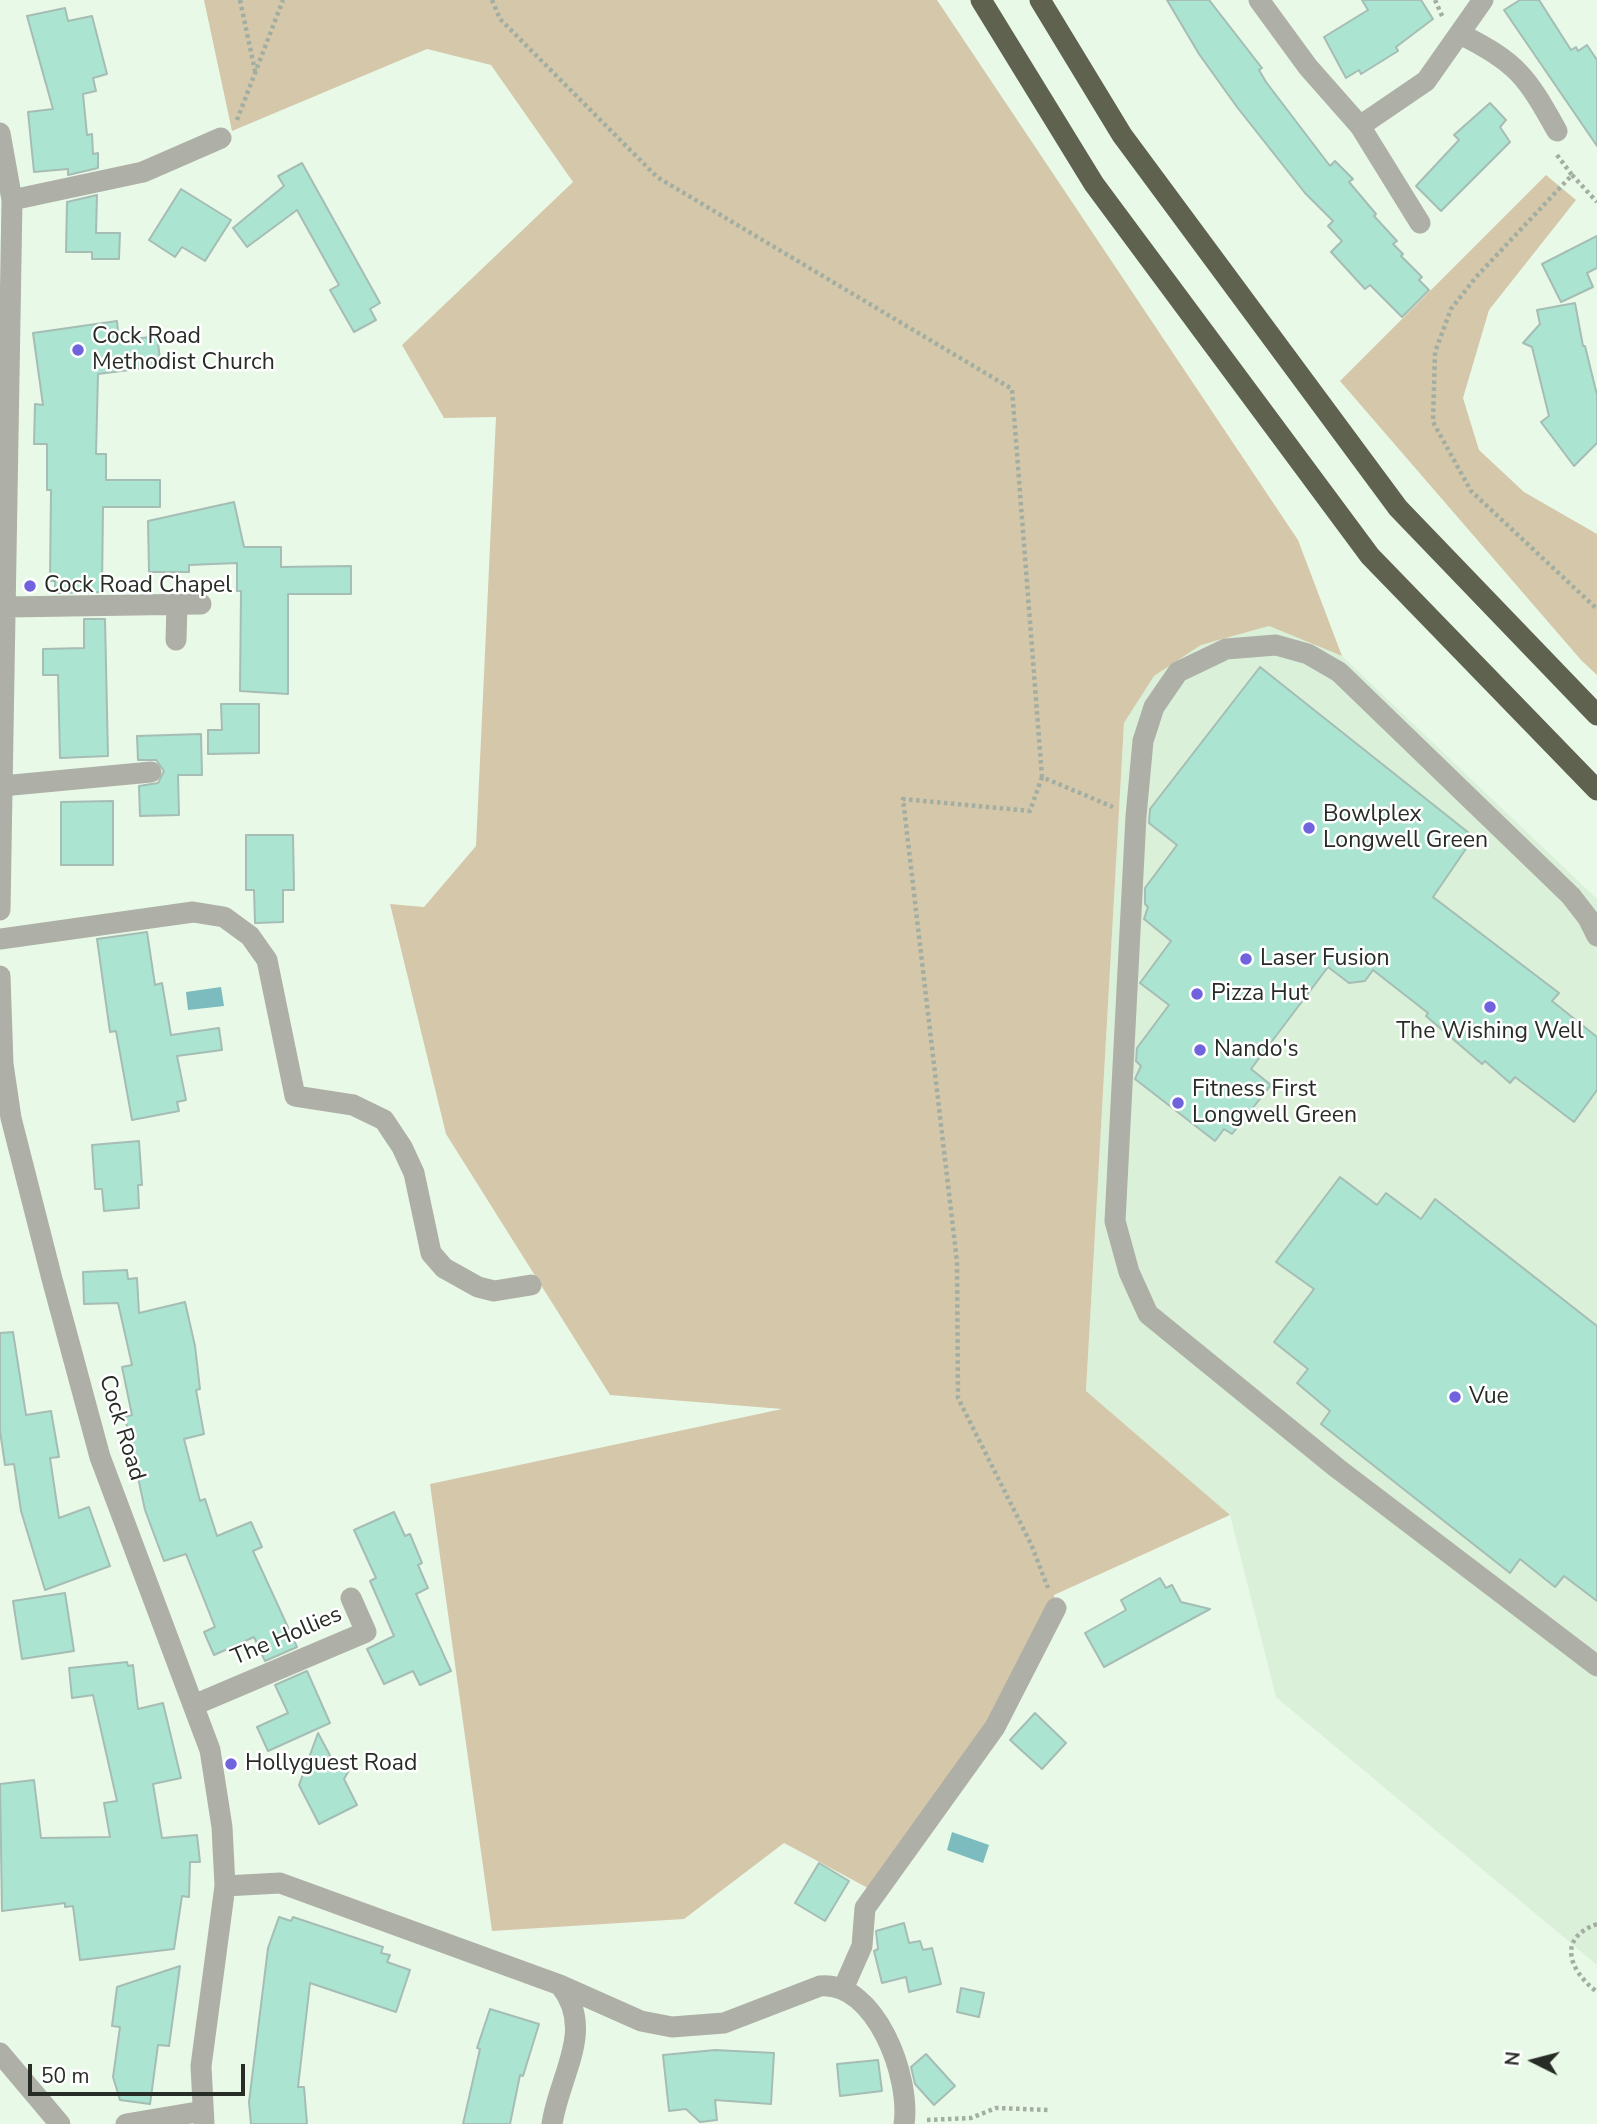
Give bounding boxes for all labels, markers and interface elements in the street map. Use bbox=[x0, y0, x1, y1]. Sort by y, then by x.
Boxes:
place label: Cock Road Methodist Church bbox=[92, 323, 275, 377]
marker: Cock Road Methodist Church bbox=[70, 342, 86, 358]
place label: Cock Road Chapel bbox=[44, 572, 232, 600]
marker: Cock Road Chapel bbox=[22, 578, 38, 594]
place label: Bowlplex Longwell Green bbox=[1323, 801, 1488, 855]
marker: Bowlplex Longwell Green bbox=[1301, 820, 1317, 836]
place label: Laser Fusion bbox=[1260, 945, 1390, 973]
marker: Laser Fusion bbox=[1238, 951, 1254, 967]
place label: Pizza Hut bbox=[1211, 980, 1309, 1008]
marker: Pizza Hut bbox=[1189, 986, 1205, 1002]
marker: The Wishing Well bbox=[1482, 999, 1498, 1015]
place label: The Wishing Well bbox=[1396, 1018, 1584, 1046]
place label: Nando's bbox=[1214, 1036, 1299, 1064]
marker: Nando's bbox=[1192, 1042, 1208, 1058]
place label: Fitness First Longwell Green bbox=[1192, 1076, 1357, 1130]
marker: Fitness First Longwell Green bbox=[1170, 1095, 1186, 1111]
street label: Cock Road bbox=[92, 1372, 150, 1484]
place label: Vue bbox=[1469, 1383, 1509, 1411]
marker: Vue bbox=[1447, 1389, 1463, 1405]
street label: The Hollies bbox=[227, 1601, 347, 1673]
place label: Hollyguest Road bbox=[245, 1750, 417, 1778]
marker: Hollyguest Road bbox=[223, 1756, 239, 1772]
north arrow bbox=[1499, 2026, 1569, 2096]
scale bar bbox=[32, 2050, 248, 2094]
text: N bbox=[1499, 2050, 1527, 2067]
text: 50 m bbox=[41, 2062, 90, 2090]

